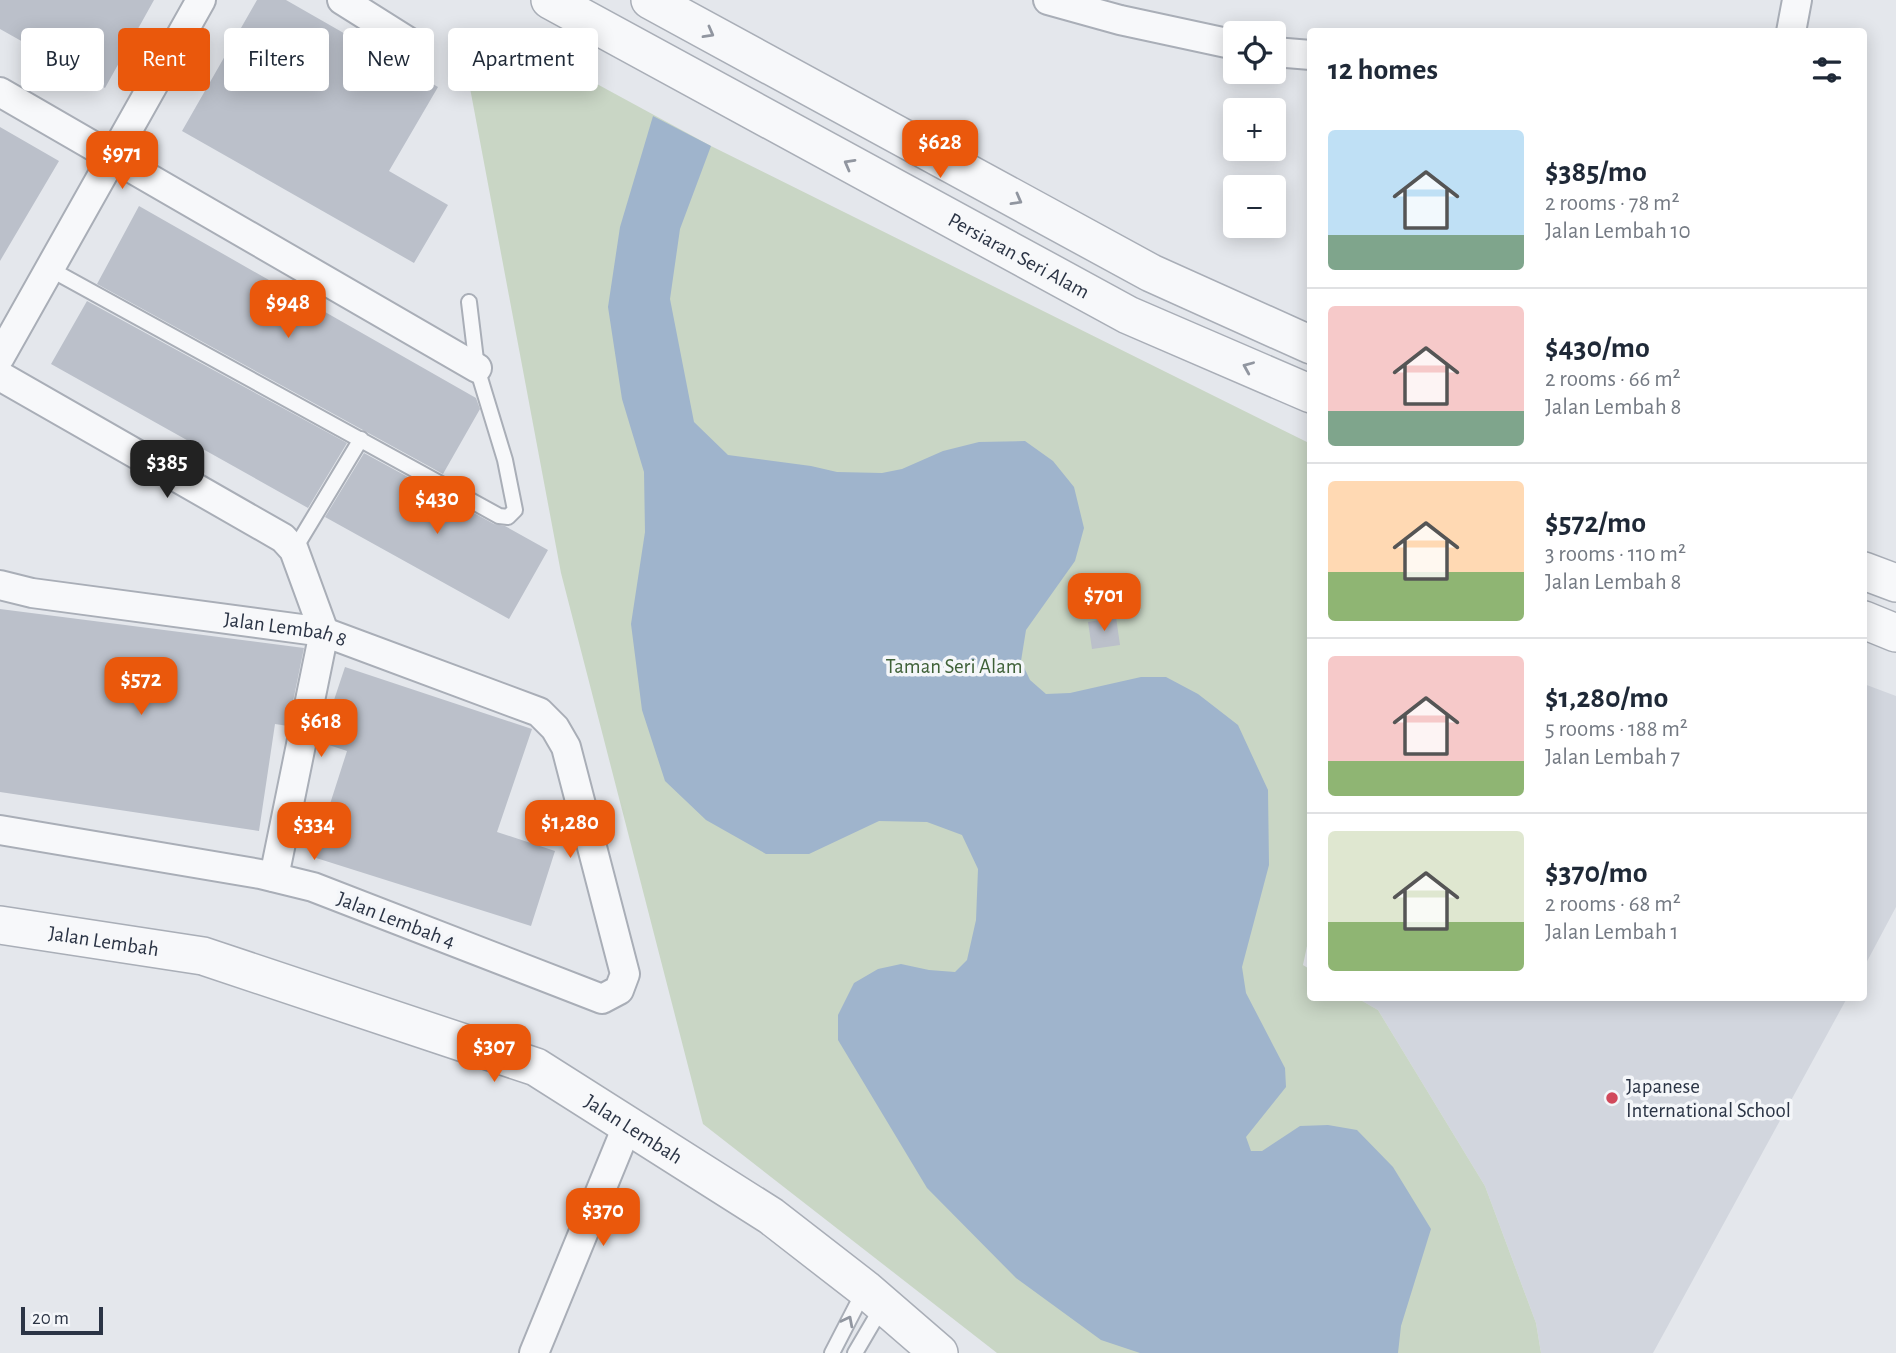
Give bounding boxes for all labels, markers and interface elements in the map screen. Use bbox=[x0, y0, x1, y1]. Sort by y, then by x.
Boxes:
map controls bbox=[1223, 21, 1286, 238]
button: locate bbox=[1223, 21, 1286, 84]
one-way arrow bbox=[702, 25, 715, 38]
chip: Buy bbox=[21, 28, 104, 91]
chip: Rent bbox=[118, 28, 210, 91]
chip: Filters bbox=[224, 28, 329, 91]
chip: New bbox=[343, 28, 434, 91]
chip: Apartment bbox=[448, 28, 598, 91]
icon: filters bbox=[1808, 51, 1846, 89]
text: 12 homes bbox=[1328, 55, 1438, 85]
button: + bbox=[1223, 98, 1286, 161]
pin: $628 bbox=[899, 120, 981, 180]
text: $628 bbox=[918, 131, 962, 154]
pin: $971 bbox=[81, 132, 163, 191]
text: $971 bbox=[102, 142, 142, 165]
text: $385/mo bbox=[1545, 157, 1647, 187]
icon: home bbox=[1384, 158, 1468, 242]
one-way arrow bbox=[844, 159, 857, 172]
button: − bbox=[1223, 175, 1286, 238]
one-way arrow bbox=[1010, 192, 1022, 205]
text: 2 rooms · 78 m² bbox=[1545, 192, 1680, 215]
street label: Persiaran Seri Alam bbox=[945, 209, 1093, 302]
text: Jalan Lembah 10 bbox=[1545, 220, 1691, 243]
pin: $948 bbox=[247, 280, 329, 340]
text: $948 bbox=[266, 291, 310, 314]
text: $430/mo bbox=[1545, 333, 1650, 363]
icon: home bbox=[1384, 334, 1468, 418]
one-way arrow bbox=[1243, 361, 1255, 375]
text: 2 rooms · 66 m² bbox=[1545, 368, 1681, 391]
text: Jalan Lembah 8 bbox=[1545, 396, 1681, 419]
pin: $385 bbox=[126, 440, 208, 500]
text: $385 bbox=[146, 451, 188, 474]
pin: $430 bbox=[396, 476, 478, 536]
text: $430 bbox=[415, 487, 459, 510]
text: $572/mo bbox=[1545, 508, 1646, 538]
icon: home bbox=[1384, 509, 1468, 593]
text: 3 rooms · 110 m² bbox=[1545, 543, 1686, 566]
text: Jalan Lembah 8 bbox=[1545, 571, 1681, 594]
pin: $701 bbox=[1063, 574, 1145, 633]
text: $701 bbox=[1084, 584, 1124, 607]
street label: Jalan Lembah 8 bbox=[223, 608, 350, 650]
park label: Taman Seri Alam bbox=[885, 656, 1023, 677]
pin: $572 bbox=[100, 658, 182, 717]
text: $572 bbox=[120, 668, 162, 691]
text: $1,280/mo bbox=[1545, 683, 1668, 713]
icon: home bbox=[1384, 684, 1468, 768]
pin: $618 bbox=[280, 700, 362, 759]
text: $618 bbox=[300, 710, 342, 733]
text: 5 rooms · 188 m² bbox=[1545, 718, 1688, 741]
text: Jalan Lembah 7 bbox=[1545, 746, 1680, 769]
pin: $1,280 bbox=[513, 800, 627, 860]
pin: $334 bbox=[273, 802, 355, 862]
text: $1,280 bbox=[541, 811, 599, 834]
text: $334 bbox=[293, 813, 335, 836]
text: $370/mo bbox=[1545, 858, 1648, 888]
icon: home bbox=[1384, 859, 1468, 943]
street label: Jalan Lembah 4 bbox=[334, 888, 458, 952]
text: 2 rooms · 68 m² bbox=[1545, 893, 1681, 916]
text: Jalan Lembah 1 bbox=[1545, 921, 1678, 944]
street label: Jalan Lembah bbox=[47, 922, 160, 960]
pin: $307 bbox=[453, 1024, 535, 1084]
text: $307 bbox=[473, 1035, 515, 1058]
place label: Japanese International School bbox=[1626, 1076, 1791, 1121]
street label: Jalan Lembah bbox=[581, 1090, 686, 1168]
marker: Japanese International School bbox=[1604, 1090, 1620, 1106]
pin: $370 bbox=[562, 1188, 644, 1248]
text: $370 bbox=[582, 1199, 624, 1222]
scale bar bbox=[21, 1304, 103, 1336]
text: 20 m bbox=[32, 1309, 69, 1328]
one-way arrow bbox=[840, 1316, 854, 1328]

